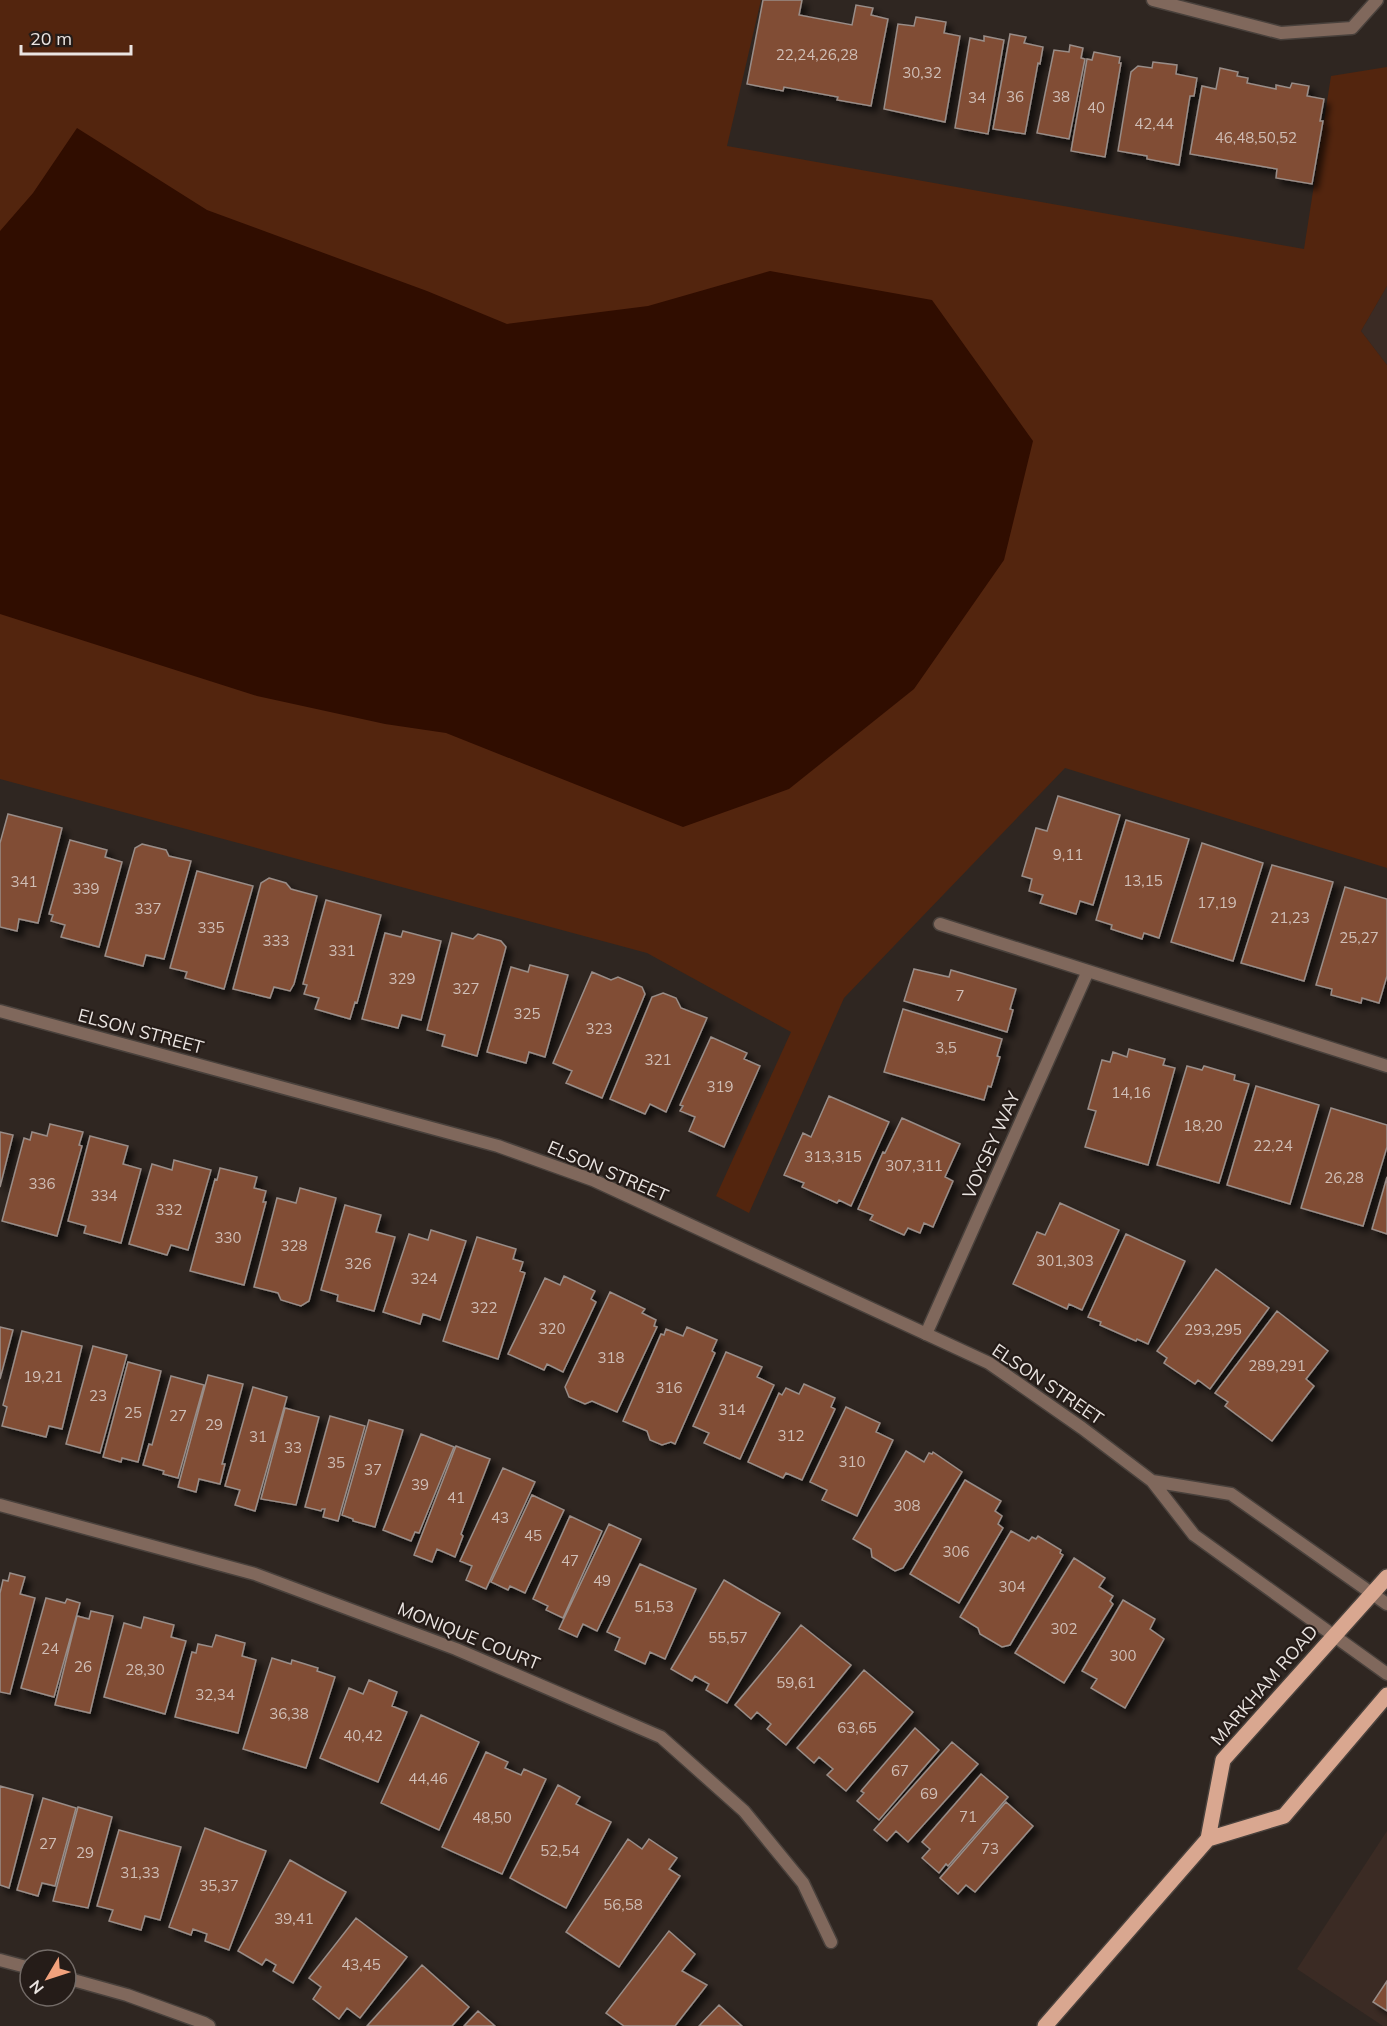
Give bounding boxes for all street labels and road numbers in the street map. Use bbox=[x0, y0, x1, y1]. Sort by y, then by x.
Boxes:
street label: ELSON STREET bbox=[76, 1003, 207, 1059]
street label: VOYSEY WAY bbox=[957, 1087, 1025, 1202]
street label: ELSON STREET bbox=[544, 1135, 672, 1207]
street label: ELSON STREET bbox=[988, 1338, 1108, 1430]
street label: MONIQUE COURT bbox=[394, 1597, 544, 1675]
street label: MARKHAM ROAD bbox=[1205, 1620, 1323, 1750]

